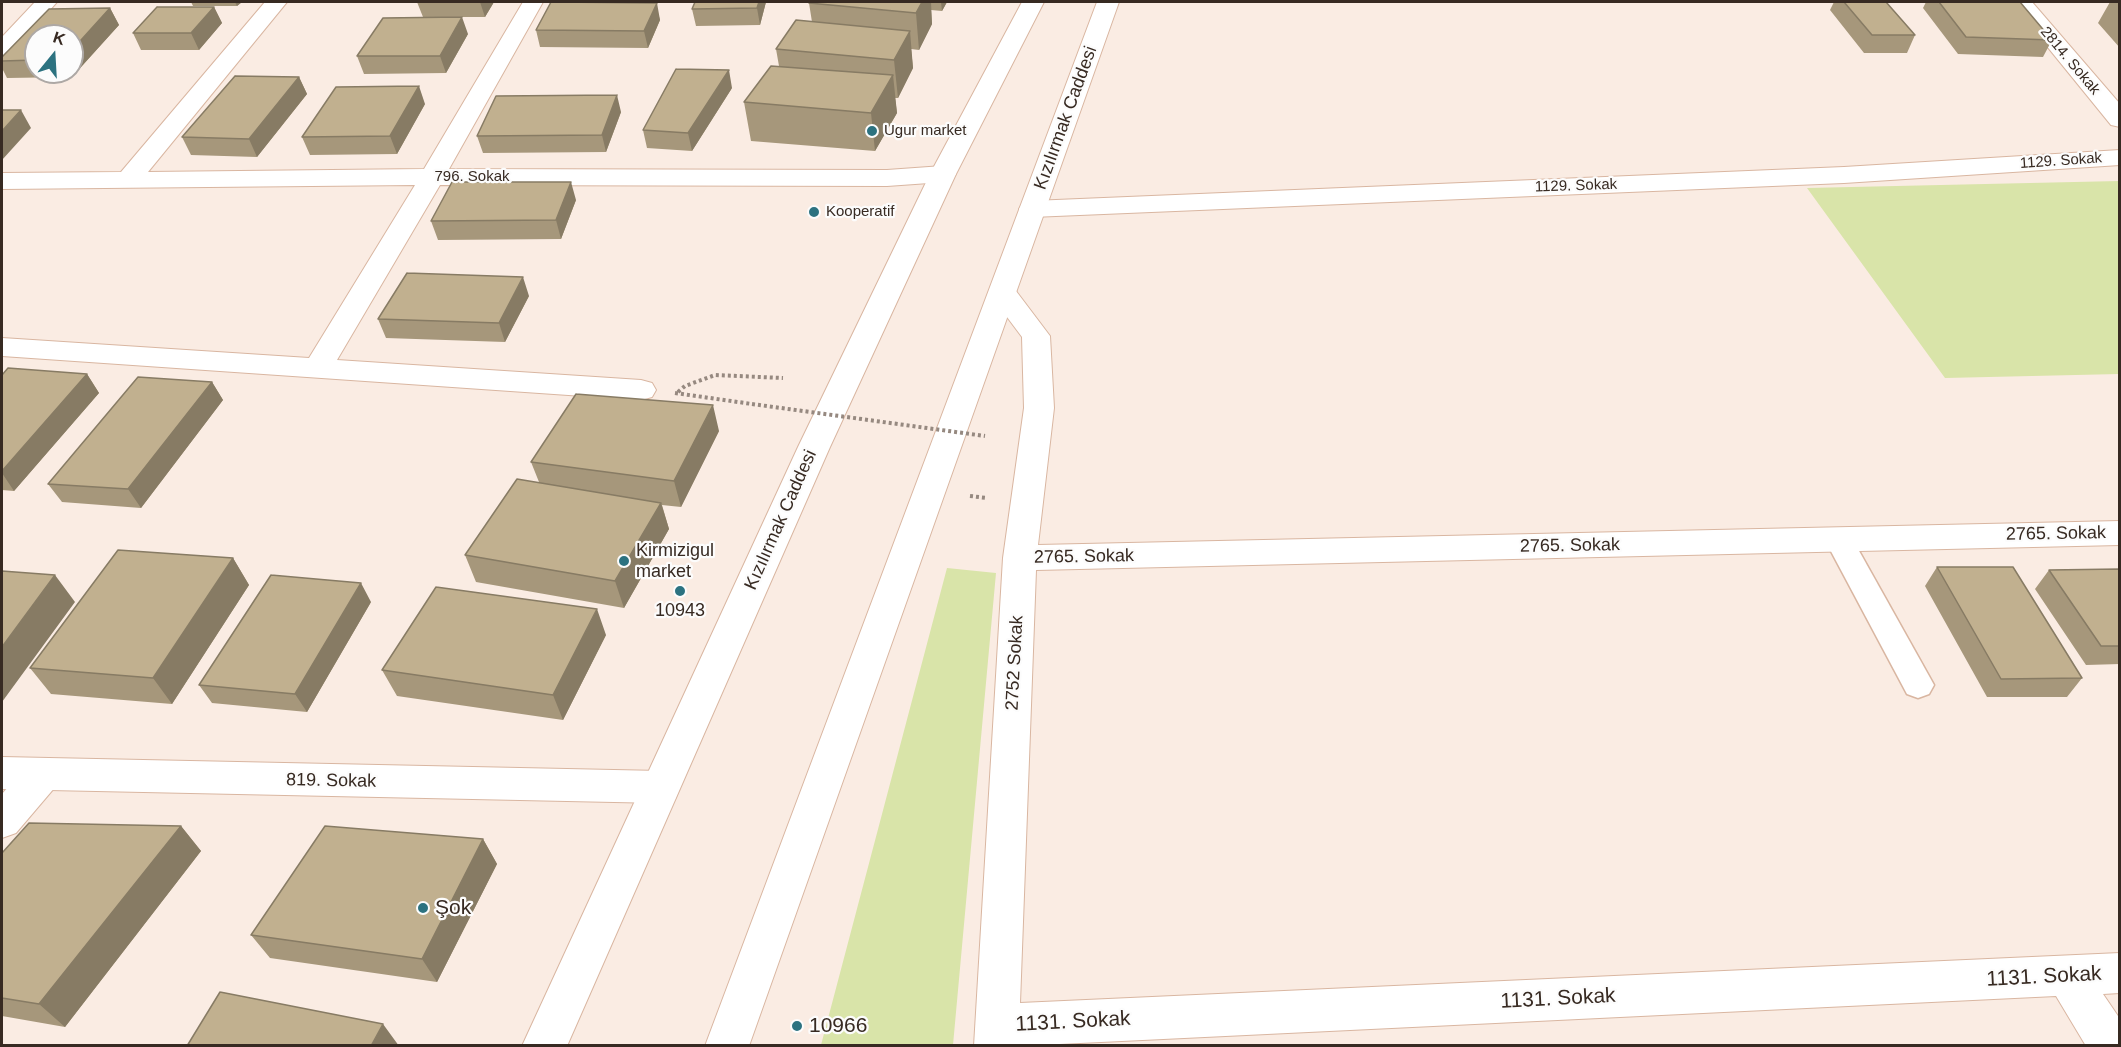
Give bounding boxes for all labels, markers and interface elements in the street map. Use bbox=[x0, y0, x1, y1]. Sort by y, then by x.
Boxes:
street label: 2814. Sokak bbox=[2036, 23, 2104, 99]
north arrow bbox=[24, 24, 84, 84]
text: K bbox=[51, 28, 67, 48]
street label: Kızılırmak Caddesi bbox=[1030, 43, 1102, 193]
place label: Ugur market bbox=[884, 122, 967, 140]
marker: Ugur market bbox=[865, 124, 879, 138]
street label: 1129. Sokak bbox=[2019, 149, 2103, 173]
street label: 796. Sokak bbox=[434, 168, 510, 186]
street label: 1129. Sokak bbox=[1535, 176, 1617, 196]
place label: Kooperatif bbox=[826, 203, 894, 221]
marker: Kooperatif bbox=[807, 205, 821, 219]
street label: Kızılırmak Caddesi bbox=[740, 447, 822, 593]
street label: 2765. Sokak bbox=[2006, 522, 2106, 546]
street label: 2765. Sokak bbox=[1520, 534, 1620, 558]
place label: Kirmizigul market bbox=[636, 540, 714, 582]
street label: 2765. Sokak bbox=[1034, 545, 1134, 569]
marker: Kirmizigul market bbox=[617, 554, 631, 568]
marker: 10943 bbox=[673, 584, 687, 598]
place label: 10943 bbox=[655, 600, 705, 622]
street label: 2752 Sokak bbox=[1002, 615, 1028, 711]
street label: 819. Sokak bbox=[286, 769, 376, 793]
place label: Şok bbox=[435, 895, 471, 921]
marker: Şok bbox=[416, 901, 430, 915]
street label: 1131. Sokak bbox=[1986, 961, 2102, 993]
street label: 1131. Sokak bbox=[1500, 983, 1616, 1015]
street label: 1131. Sokak bbox=[1015, 1006, 1131, 1038]
place label: 10966 bbox=[809, 1013, 867, 1039]
marker: 10966 bbox=[790, 1019, 804, 1033]

